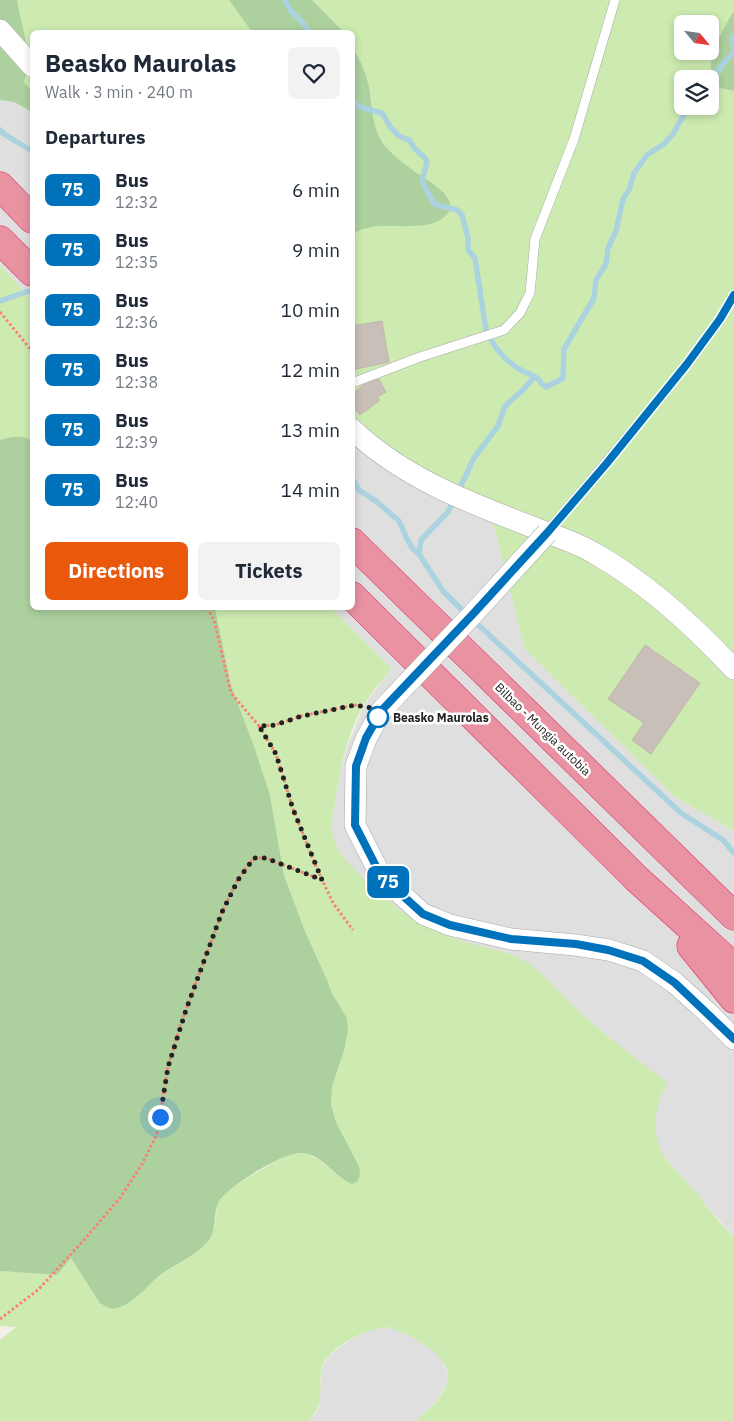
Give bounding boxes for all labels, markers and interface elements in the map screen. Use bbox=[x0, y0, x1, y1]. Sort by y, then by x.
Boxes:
north arrow bbox=[674, 15, 719, 60]
map controls bbox=[674, 15, 719, 115]
text: Beasko Maurolas bbox=[45, 47, 236, 79]
button: heart bbox=[288, 47, 340, 99]
button: layers bbox=[674, 70, 719, 115]
text: Walk · 3 min · 240 m bbox=[45, 82, 193, 102]
text: Departures bbox=[45, 125, 145, 149]
text: Bus bbox=[115, 168, 149, 192]
text: 75 bbox=[62, 178, 83, 201]
text: 6 min bbox=[292, 178, 340, 202]
text: 12:32 bbox=[115, 192, 158, 212]
text: Bus bbox=[115, 228, 149, 252]
text: 75 bbox=[62, 238, 83, 261]
text: 9 min bbox=[292, 238, 340, 262]
text: 12:35 bbox=[115, 252, 158, 272]
text: Bus bbox=[115, 288, 149, 312]
text: 75 bbox=[62, 298, 83, 321]
text: 10 min bbox=[281, 298, 340, 322]
text: 12:36 bbox=[115, 312, 158, 332]
text: Bus bbox=[115, 348, 149, 372]
text: 75 bbox=[62, 358, 83, 381]
text: 12 min bbox=[281, 358, 340, 382]
text: 12:38 bbox=[115, 372, 158, 392]
text: Bus bbox=[115, 408, 149, 432]
text: 75 bbox=[62, 418, 83, 441]
text: 13 min bbox=[281, 418, 340, 442]
text: 12:39 bbox=[115, 432, 158, 452]
text: Bus bbox=[115, 468, 149, 492]
text: 75 bbox=[62, 478, 83, 501]
text: 14 min bbox=[281, 478, 340, 502]
text: 12:40 bbox=[115, 492, 158, 512]
button: Directions bbox=[45, 542, 188, 600]
button: Tickets bbox=[198, 542, 340, 600]
street label: Bilbao - Mungia autobia bbox=[492, 679, 594, 779]
marker: Beasko Maurolas bbox=[367, 706, 389, 728]
place label: Beasko Maurolas bbox=[393, 710, 489, 725]
line badge: 75 bbox=[366, 866, 410, 898]
text: 75 bbox=[377, 870, 399, 893]
your location bbox=[148, 1105, 173, 1130]

